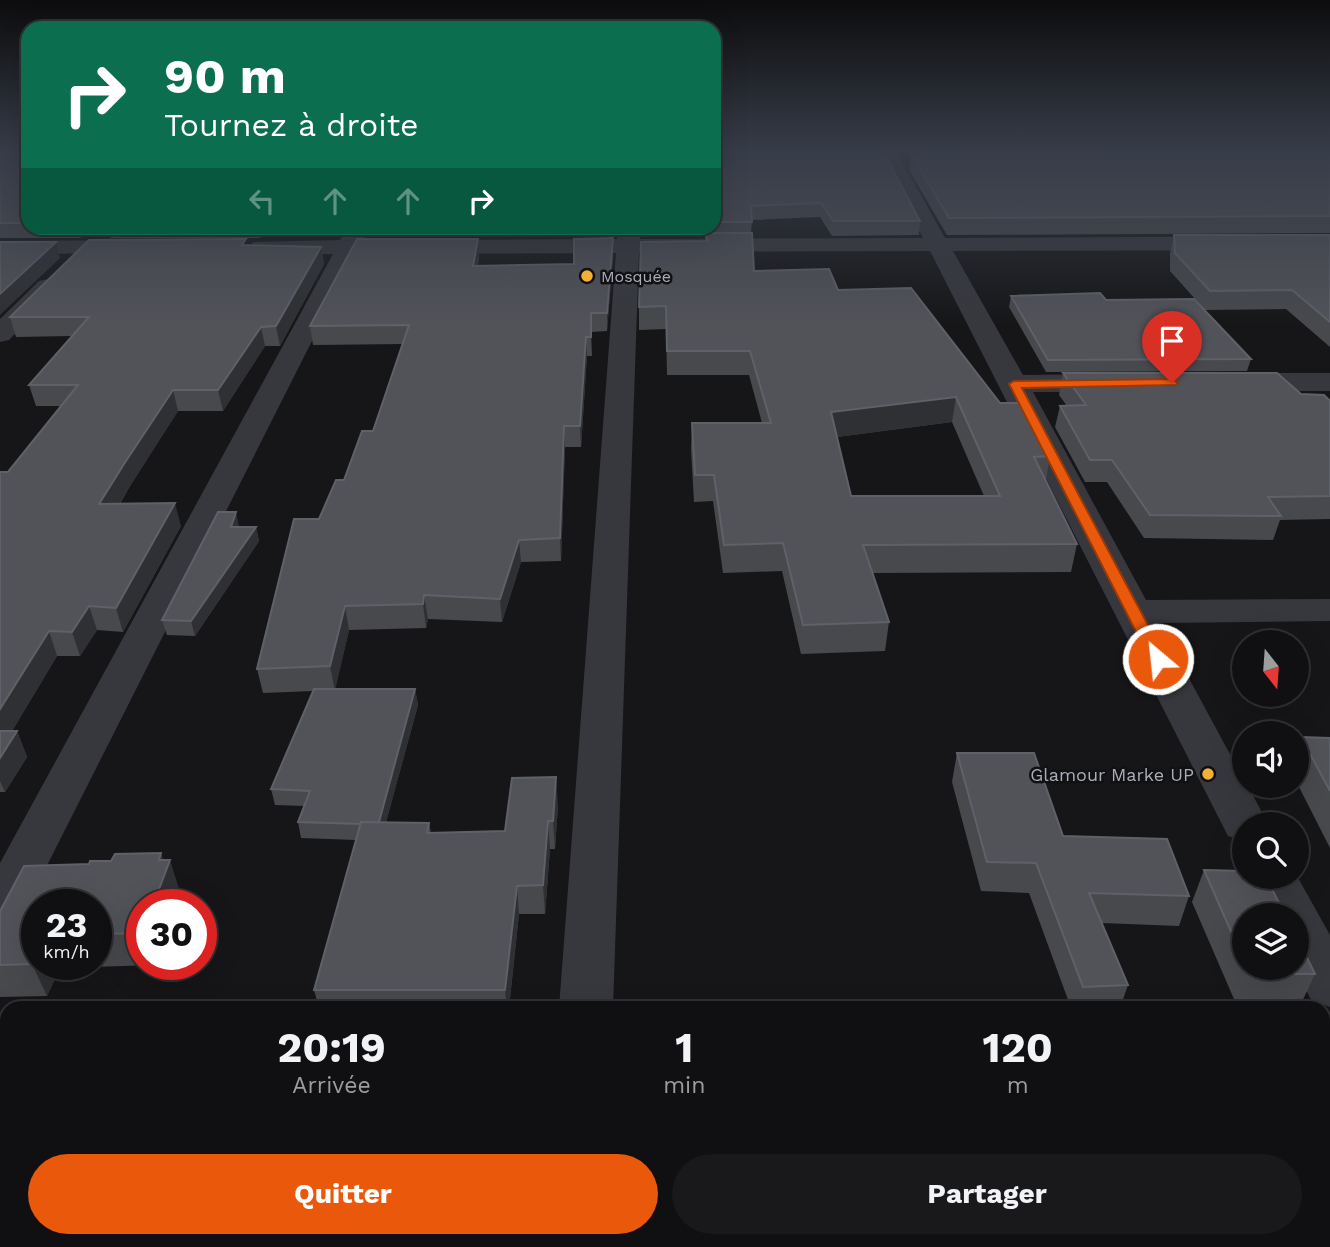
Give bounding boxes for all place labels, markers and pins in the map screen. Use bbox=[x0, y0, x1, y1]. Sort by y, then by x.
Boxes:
place label: Mosquée bbox=[601, 267, 671, 286]
marker: Mosquée bbox=[579, 268, 595, 284]
pin bbox=[1142, 311, 1202, 383]
place label: Glamour Marke UP bbox=[1030, 764, 1194, 785]
marker: Glamour Marke UP bbox=[1200, 766, 1216, 782]

